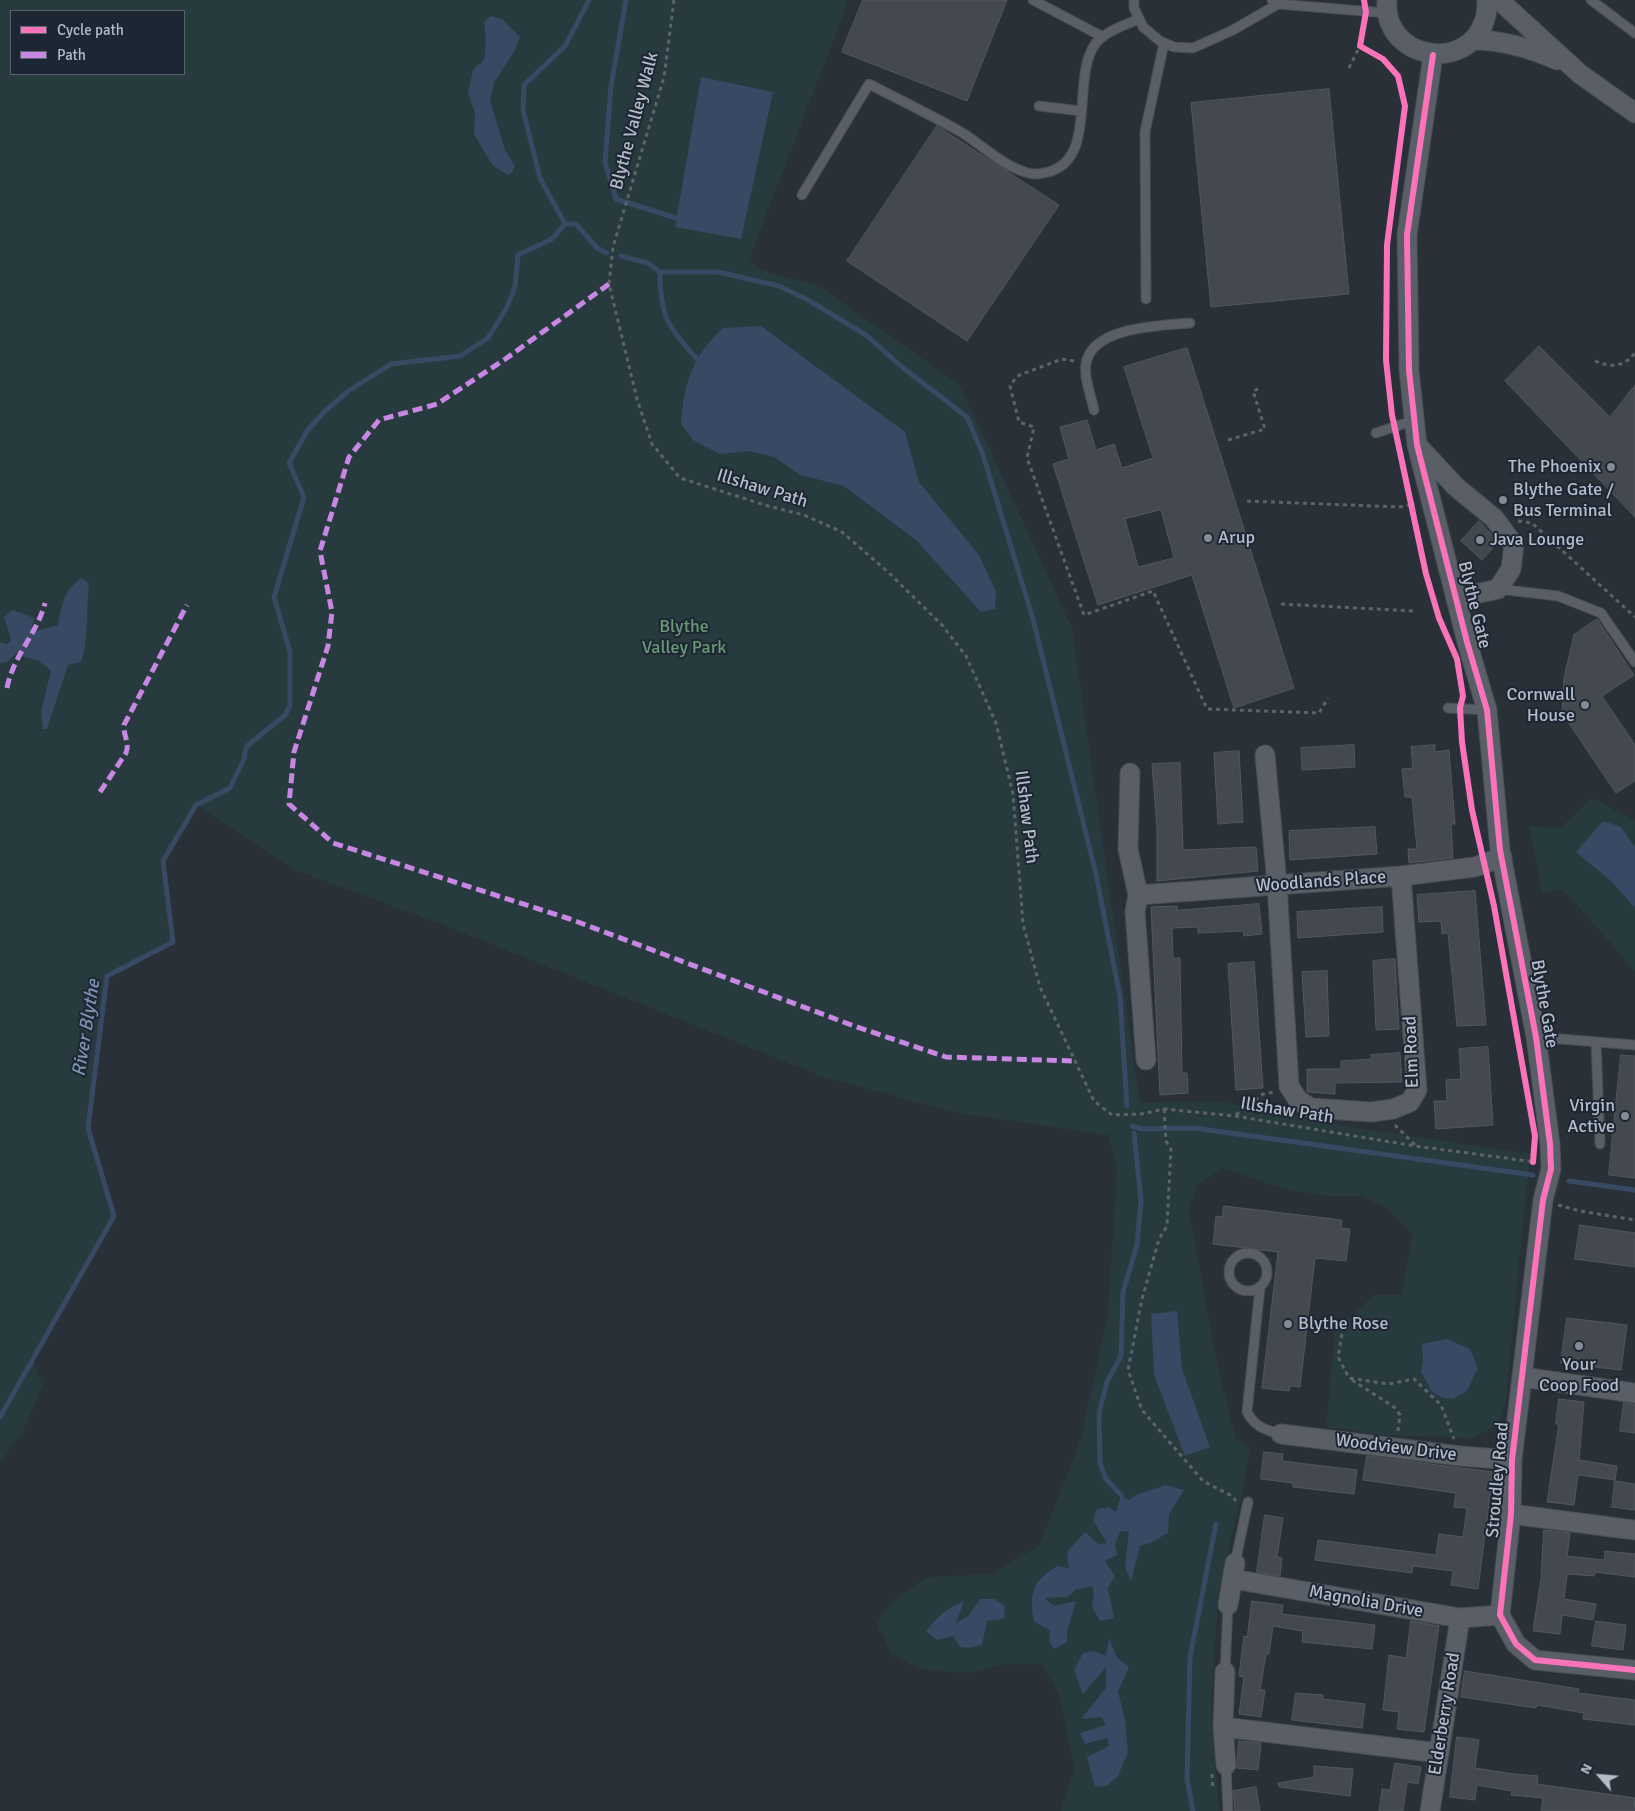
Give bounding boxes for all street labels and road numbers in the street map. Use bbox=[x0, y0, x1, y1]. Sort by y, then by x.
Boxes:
street label: Blythe Valley Walk bbox=[606, 50, 664, 192]
street label: Illshaw Path bbox=[714, 465, 810, 513]
street label: Blythe Gate bbox=[1453, 559, 1495, 651]
street label: Illshaw Path bbox=[1010, 769, 1042, 865]
street label: Woodlands Place bbox=[1255, 867, 1387, 897]
street label: Blythe Gate bbox=[1526, 958, 1562, 1050]
street label: Elm Road bbox=[1400, 1015, 1424, 1089]
street label: Illshaw Path bbox=[1239, 1093, 1335, 1129]
street label: Stroudley Road bbox=[1482, 1421, 1514, 1539]
street label: Woodview Drive bbox=[1334, 1430, 1458, 1466]
street label: Magnolia Drive bbox=[1307, 1581, 1425, 1623]
street label: Elderberry Road bbox=[1425, 1651, 1465, 1777]

